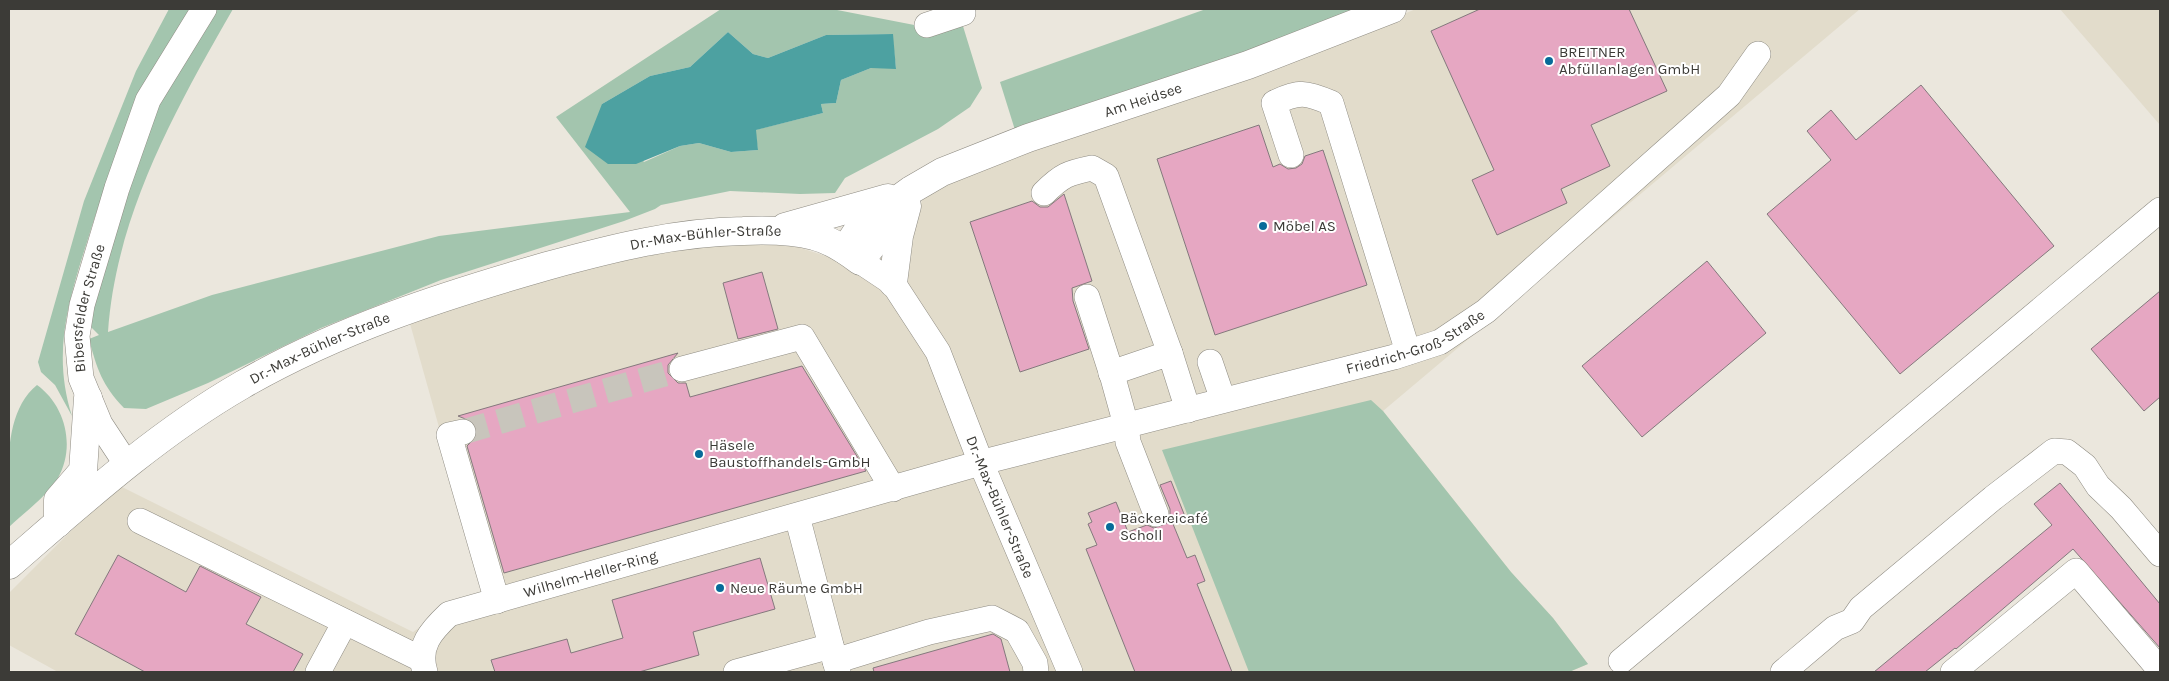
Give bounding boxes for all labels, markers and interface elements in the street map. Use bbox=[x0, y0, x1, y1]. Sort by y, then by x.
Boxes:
place label: BREITNER Abfüllanlagen GmbH bbox=[1559, 43, 1700, 78]
marker: BREITNER Abfüllanlagen GmbH bbox=[1543, 55, 1555, 67]
street label: Am Heidsee bbox=[1102, 79, 1184, 121]
place label: Möbel AS bbox=[1273, 217, 1336, 235]
marker: Möbel AS bbox=[1257, 220, 1269, 232]
street label: Dr.-Max-Bühler-Straße bbox=[628, 221, 782, 254]
street label: Bibersfelder Straße bbox=[68, 242, 109, 373]
street label: Friedrich-Groß-Straße bbox=[1344, 306, 1488, 378]
street label: Dr.-Max-Bühler-Straße bbox=[246, 308, 392, 388]
street label: Dr.-Max-Bühler-Straße bbox=[962, 433, 1038, 581]
place label: Häsele Baustoffhandels-GmbH bbox=[709, 436, 871, 471]
marker: Häsele Baustoffhandels-GmbH bbox=[693, 448, 705, 460]
place label: Bäckereicafé Scholl bbox=[1120, 509, 1208, 544]
marker: Bäckereicafé Scholl bbox=[1104, 521, 1116, 533]
street label: Wilhelm-Heller-Ring bbox=[521, 546, 660, 601]
place label: Neue Räume GmbH bbox=[730, 579, 863, 597]
marker: Neue Räume GmbH bbox=[714, 582, 726, 594]

